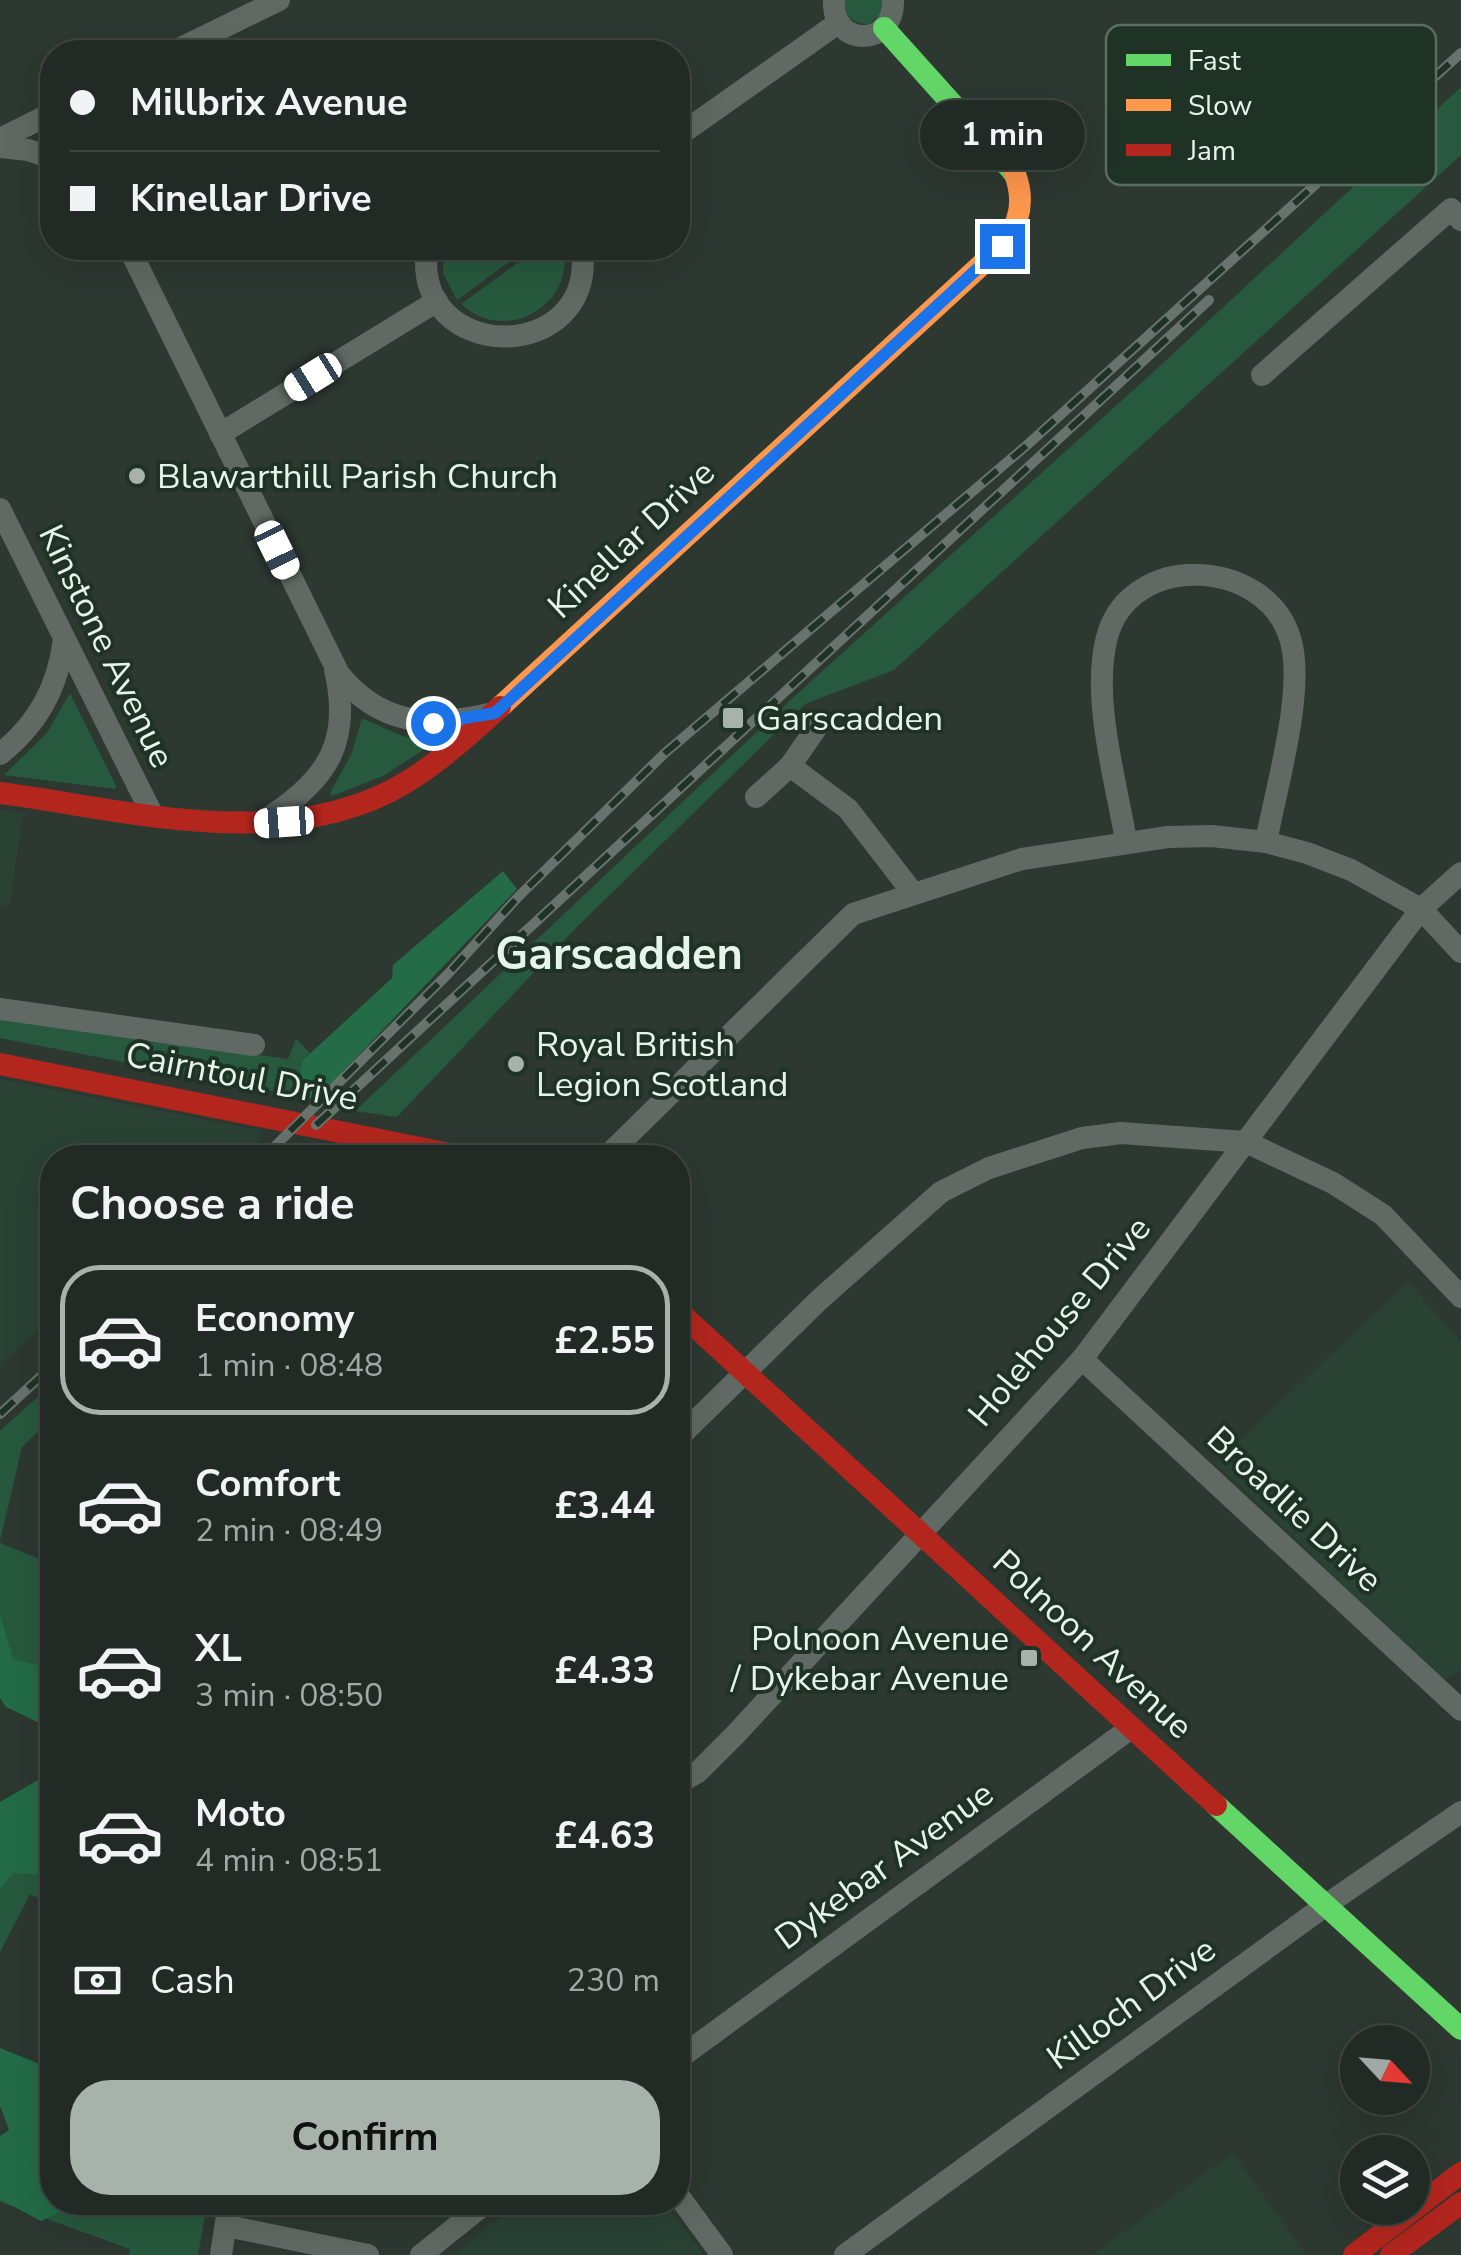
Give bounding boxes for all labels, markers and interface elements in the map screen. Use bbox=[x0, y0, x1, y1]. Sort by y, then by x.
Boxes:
legend bbox=[1106, 25, 1436, 185]
text: Fast bbox=[1188, 42, 1241, 80]
text: Millbrix Avenue bbox=[130, 77, 408, 128]
text: Slow bbox=[1188, 87, 1252, 125]
callout: 1 min bbox=[920, 101, 1084, 171]
text: 1 min bbox=[961, 113, 1044, 156]
text: Jam bbox=[1187, 132, 1236, 170]
text: Kinellar Drive bbox=[130, 173, 372, 224]
route end bbox=[980, 224, 1025, 269]
car bbox=[280, 348, 346, 406]
street label: Kinellar Drive bbox=[538, 450, 725, 629]
place label: Blawarthill Parish Church bbox=[157, 453, 558, 500]
marker: Blawarthill Parish Church bbox=[126, 465, 148, 487]
car bbox=[250, 516, 304, 584]
street label: Kinstone Avenue bbox=[27, 517, 186, 775]
place label: Garscadden bbox=[756, 695, 943, 742]
route start bbox=[411, 701, 456, 746]
marker: Garscadden bbox=[720, 705, 746, 731]
car bbox=[253, 805, 315, 839]
district label: Garscadden bbox=[495, 924, 743, 985]
place label: Royal British Legion Scotland bbox=[536, 1021, 789, 1108]
street label: Cairntoul Drive bbox=[122, 1031, 362, 1122]
marker: Royal British Legion Scotland bbox=[505, 1053, 527, 1075]
text: Choose a ride bbox=[70, 1174, 355, 1235]
street label: Holehouse Drive bbox=[957, 1206, 1161, 1437]
text: Economy bbox=[195, 1293, 354, 1344]
icon: car bbox=[75, 1295, 165, 1385]
text: £2.55 bbox=[554, 1315, 655, 1366]
text: 1 min · 08:48 bbox=[195, 1344, 383, 1387]
street label: Broadlie Drive bbox=[1197, 1416, 1392, 1603]
text: Comfort bbox=[195, 1458, 340, 1509]
icon: car bbox=[75, 1460, 165, 1550]
text: £3.44 bbox=[554, 1480, 655, 1531]
text: 2 min · 08:49 bbox=[195, 1509, 383, 1552]
street label: Polnoon Avenue bbox=[982, 1539, 1203, 1750]
place label: Polnoon Avenue / Dykebar Avenue bbox=[730, 1615, 1009, 1702]
text: XL bbox=[195, 1623, 242, 1674]
icon: car bbox=[75, 1625, 165, 1715]
text: £4.33 bbox=[554, 1645, 655, 1696]
marker: Polnoon Avenue / Dykebar Avenue bbox=[1018, 1647, 1040, 1669]
text: 3 min · 08:50 bbox=[195, 1674, 383, 1717]
street label: Dykebar Avenue bbox=[766, 1770, 1003, 1961]
text: Moto bbox=[195, 1788, 286, 1839]
icon: car bbox=[75, 1790, 165, 1880]
text: £4.63 bbox=[554, 1810, 655, 1861]
text: 4 min · 08:51 bbox=[195, 1839, 383, 1882]
street label: Killoch Drive bbox=[1037, 1926, 1225, 2081]
icon: cash bbox=[70, 1953, 125, 2008]
text: Cash bbox=[150, 1955, 235, 2006]
text: 230 m bbox=[567, 1959, 660, 2002]
north arrow bbox=[1340, 2025, 1430, 2115]
map controls bbox=[1340, 2025, 1430, 2225]
button: Confirm bbox=[70, 2080, 660, 2195]
button: layers bbox=[1340, 2135, 1430, 2225]

